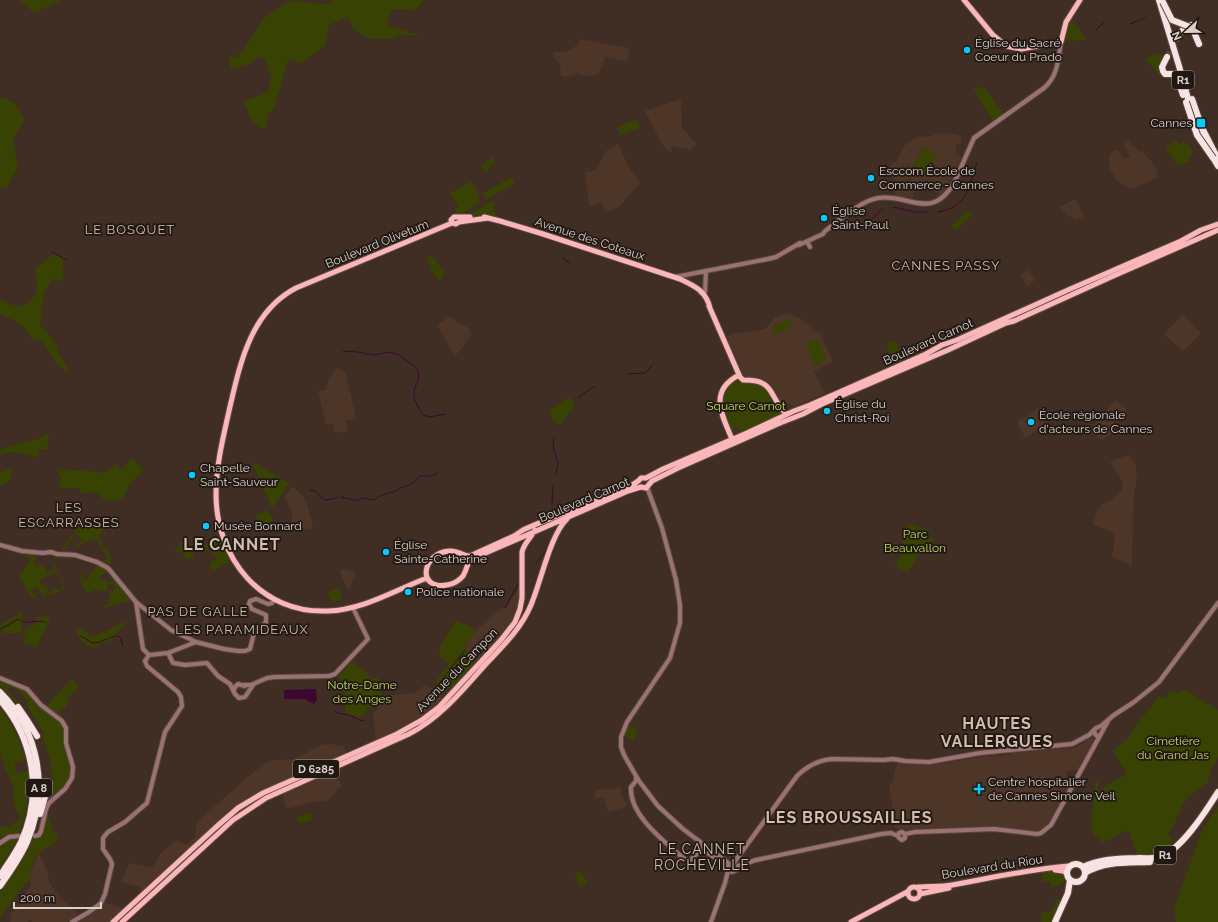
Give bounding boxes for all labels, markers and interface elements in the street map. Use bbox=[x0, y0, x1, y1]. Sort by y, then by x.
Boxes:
north arrow bbox=[1166, 12, 1206, 52]
text: N bbox=[1170, 29, 1185, 42]
place label: Église du Sacré Coeur du Prado bbox=[975, 36, 1062, 64]
marker: Église du Sacré Coeur du Prado bbox=[962, 45, 972, 55]
road number: R1 bbox=[1172, 71, 1194, 89]
place label: Cannes bbox=[1150, 116, 1192, 130]
marker: Cannes bbox=[1195, 117, 1207, 129]
place label: Esccom École de Commerce - Cannes bbox=[879, 164, 994, 192]
marker: Esccom École de Commerce - Cannes bbox=[866, 173, 876, 183]
place label: Église Saint-Paul bbox=[832, 204, 889, 232]
marker: Église Saint-Paul bbox=[819, 213, 829, 223]
street label: Avenue des Coteaux bbox=[533, 215, 647, 263]
street label: Boulevard Olivetum bbox=[323, 217, 431, 271]
district label: LE BOSQUET bbox=[85, 222, 175, 237]
district label: CANNES PASSY bbox=[892, 258, 1000, 273]
street label: Boulevard Carnot bbox=[881, 316, 975, 368]
place label: Église du Christ-Roi bbox=[835, 397, 889, 425]
park label: Square Carnot bbox=[706, 399, 786, 413]
marker: Église du Christ-Roi bbox=[822, 406, 832, 416]
place label: École régionale d'acteurs de Cannes bbox=[1039, 408, 1152, 436]
marker: École régionale d'acteurs de Cannes bbox=[1026, 417, 1036, 427]
place label: Chapelle Saint-Sauveur bbox=[200, 461, 279, 489]
marker: Chapelle Saint-Sauveur bbox=[187, 470, 197, 480]
street label: Boulevard Carnot bbox=[537, 475, 631, 525]
district label: LES ESCARRASSES bbox=[18, 500, 120, 530]
place label: Musée Bonnard bbox=[214, 519, 302, 533]
marker: Musée Bonnard bbox=[201, 521, 211, 531]
park label: Parc Beauvallon bbox=[884, 527, 946, 555]
district label: LE CANNET bbox=[183, 535, 281, 554]
place label: Église Sainte-Catherine bbox=[394, 538, 487, 566]
marker: Église Sainte-Catherine bbox=[381, 547, 391, 557]
place label: Police nationale bbox=[416, 585, 504, 599]
marker: Police nationale bbox=[403, 587, 413, 597]
district label: PAS DE GALLE bbox=[147, 604, 249, 619]
district label: LES PARAMIDEAUX bbox=[175, 622, 309, 637]
street label: Avenue du Campon bbox=[414, 626, 500, 714]
park label: Notre-Dame des Anges bbox=[327, 678, 397, 706]
district label: HAUTES VALLERGUES bbox=[941, 714, 1053, 751]
park label: Cimetière du Grand Jas bbox=[1137, 734, 1209, 762]
road number: D 6285 bbox=[293, 760, 339, 778]
place label: Centre hospitalier de Cannes Simone Veil bbox=[988, 775, 1116, 803]
road number: A 8 bbox=[26, 779, 52, 797]
marker: Centre hospitalier de Cannes Simone Veil bbox=[973, 783, 985, 795]
district label: LES BROUSSAILLES bbox=[766, 808, 932, 827]
district label: LE CANNET ROCHEVILLE bbox=[654, 841, 750, 873]
road number: R1 bbox=[1154, 846, 1176, 864]
street label: Boulevard du Riou bbox=[941, 852, 1043, 882]
scale bar bbox=[14, 884, 101, 910]
text: 200 m bbox=[20, 891, 55, 905]

